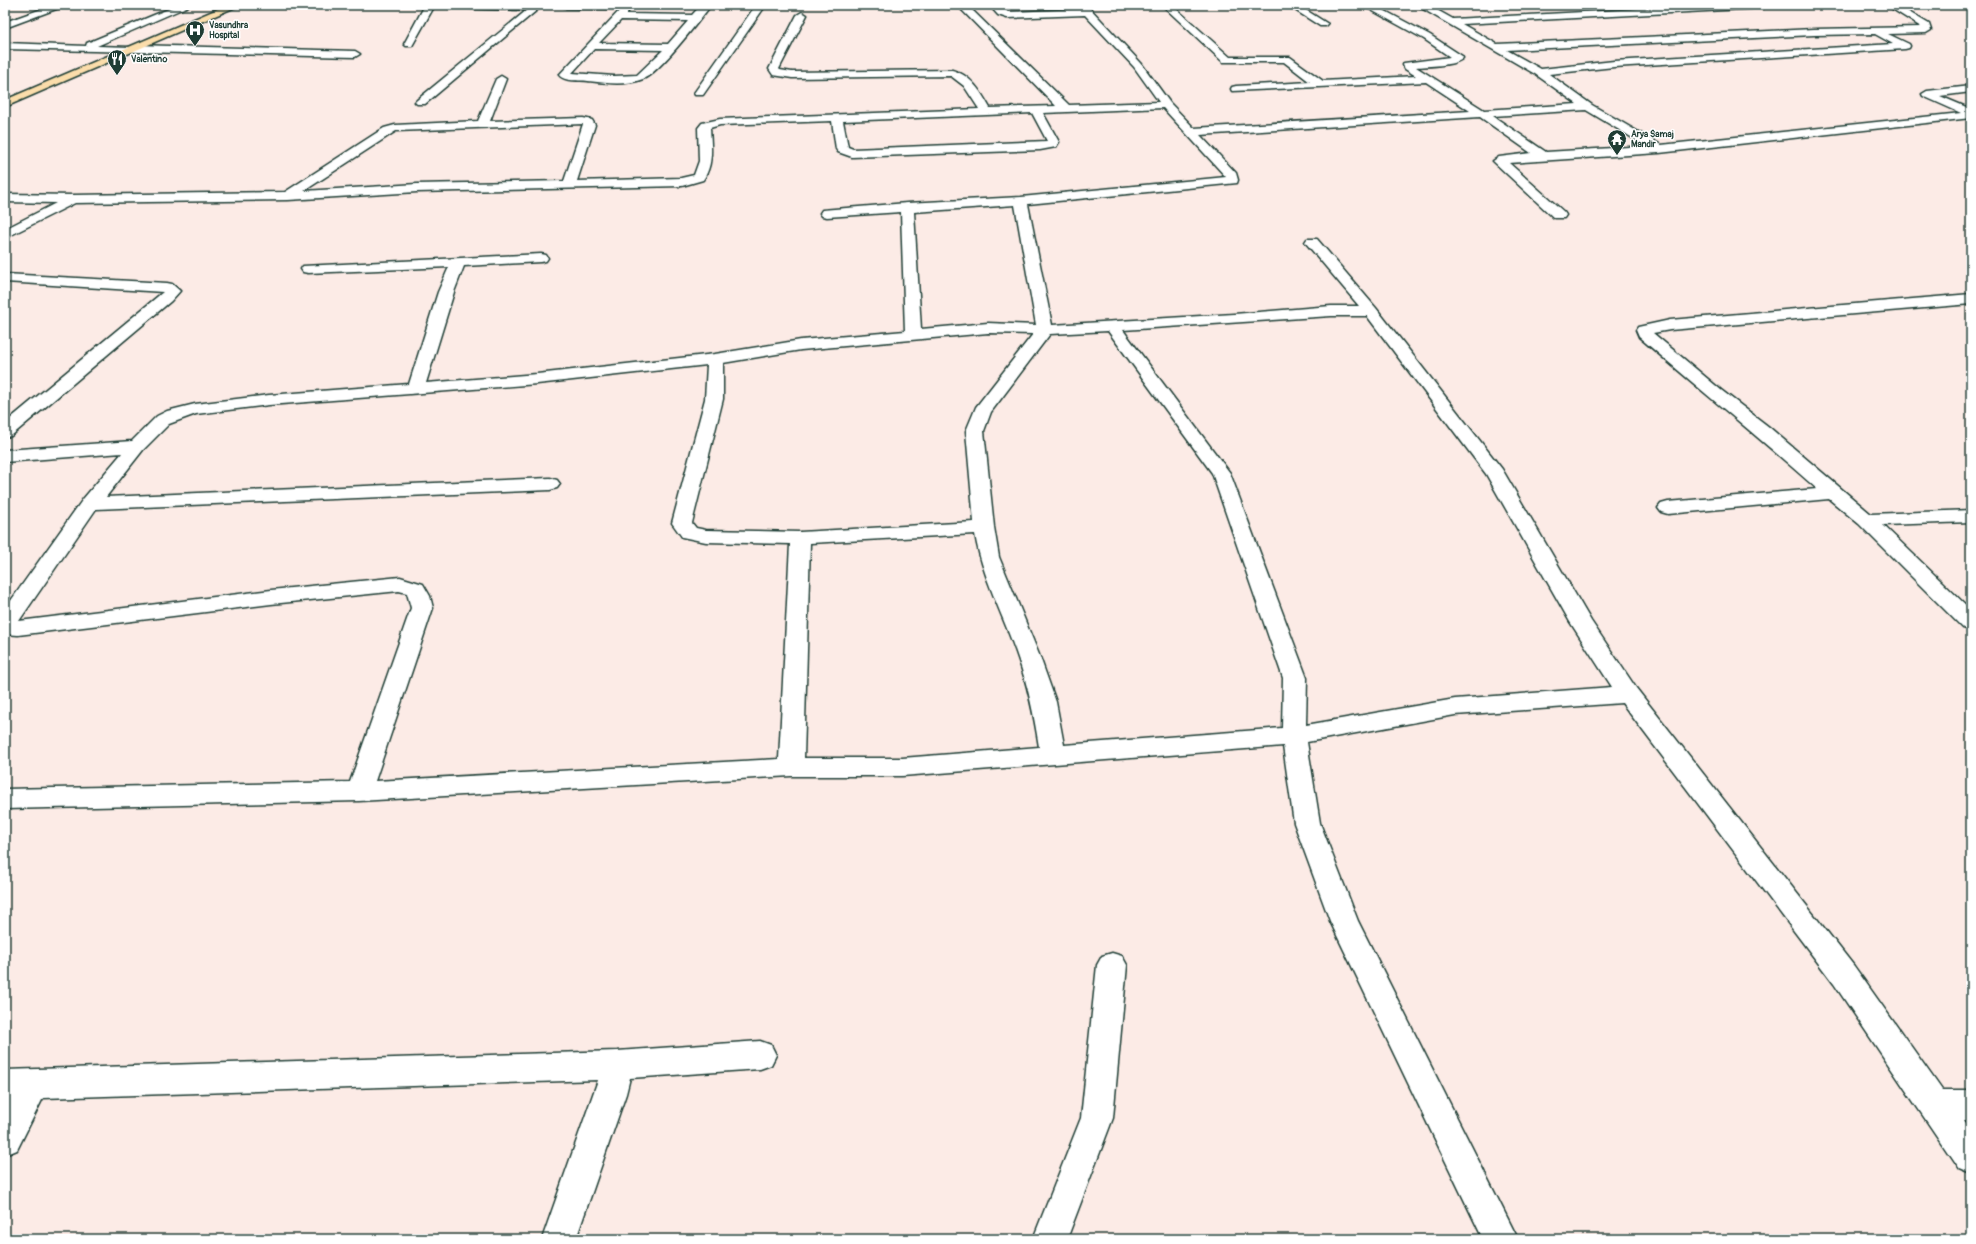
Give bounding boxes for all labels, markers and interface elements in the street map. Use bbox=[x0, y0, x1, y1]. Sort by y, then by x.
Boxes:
hospital icon: Vasundhra Hospital bbox=[184, 19, 206, 47]
place label: Vasundhra Hospital bbox=[209, 20, 249, 41]
restaurant icon: Valentino bbox=[106, 48, 128, 76]
place label: Valentino bbox=[131, 54, 167, 65]
temple icon: Arya Samaj Mandir bbox=[1606, 128, 1628, 156]
place label: Arya Samaj Mandir bbox=[1631, 129, 1674, 150]

